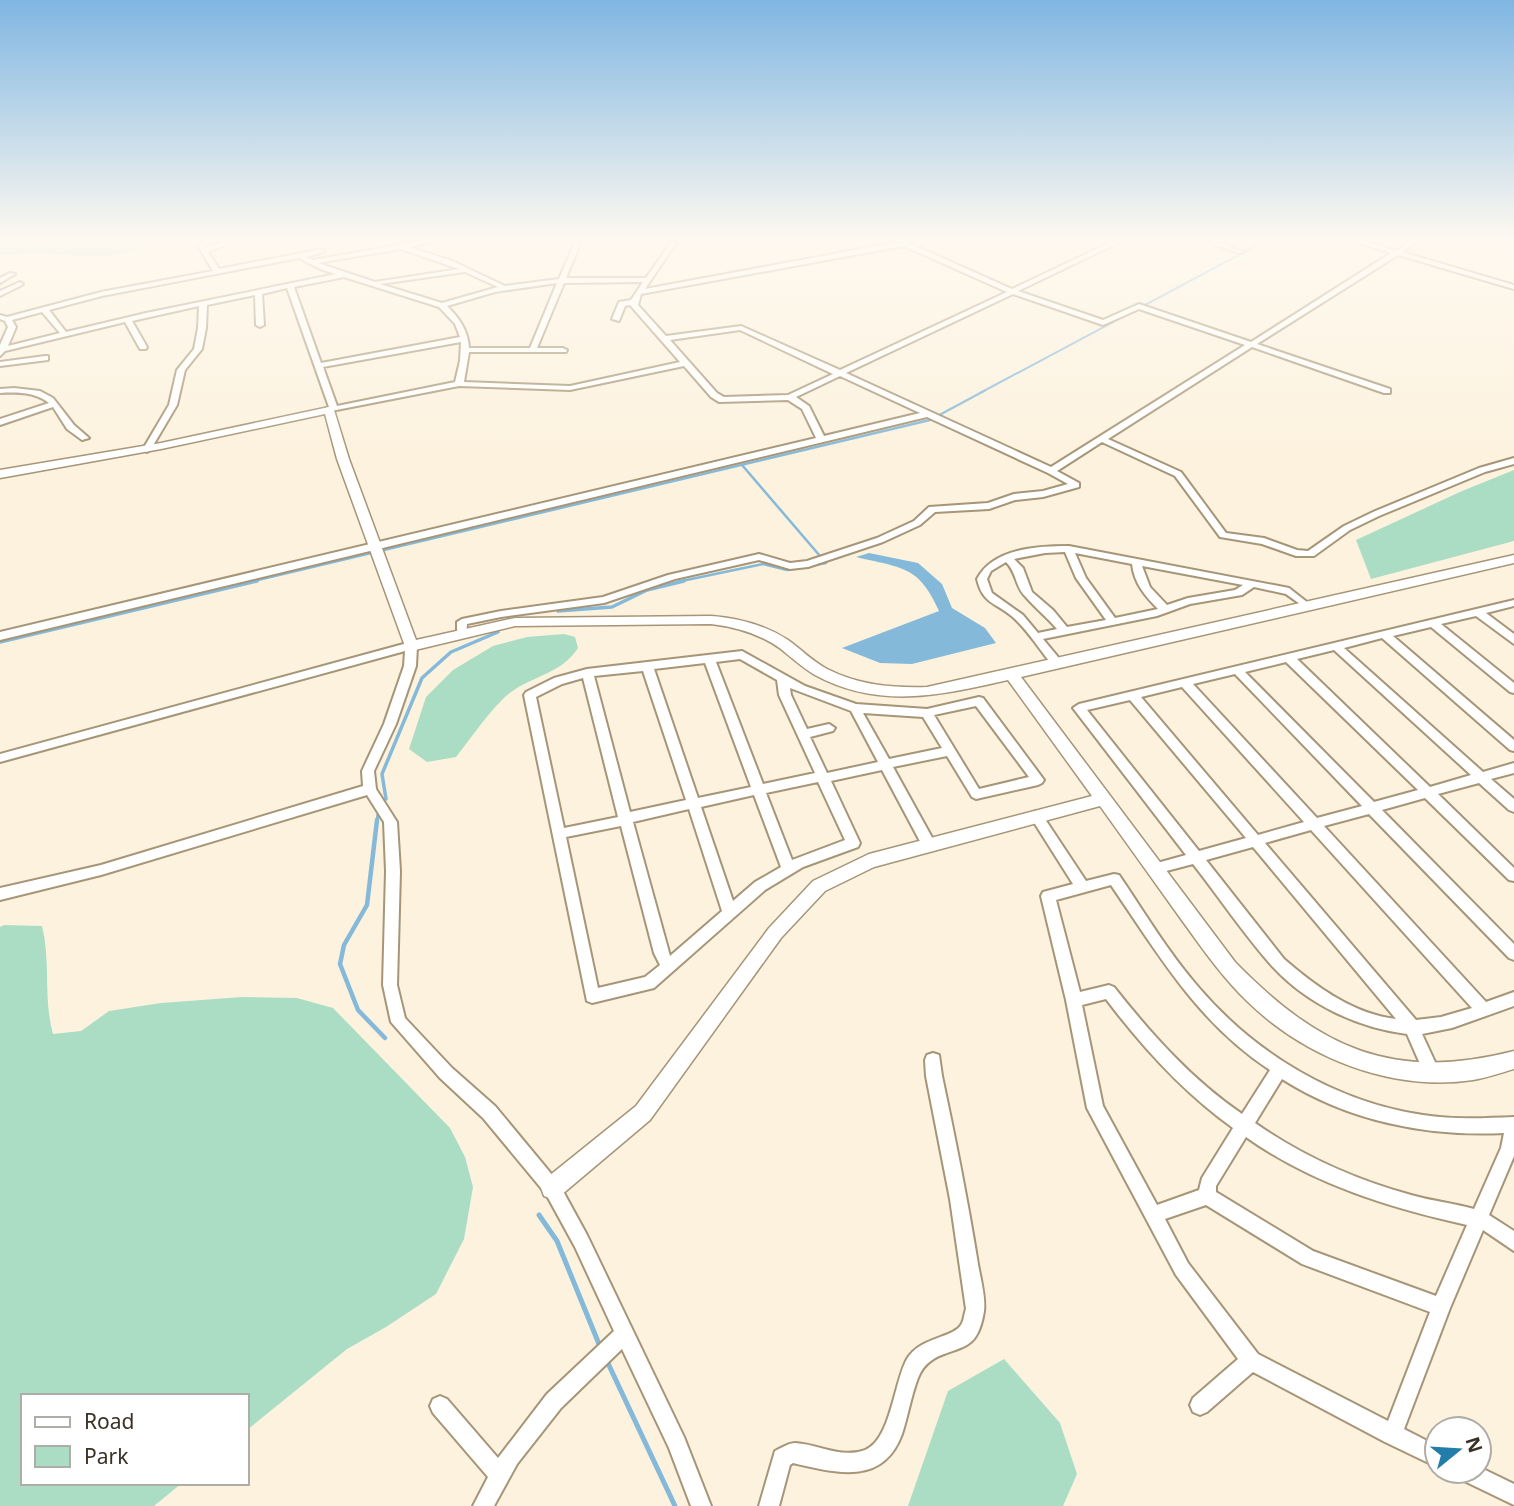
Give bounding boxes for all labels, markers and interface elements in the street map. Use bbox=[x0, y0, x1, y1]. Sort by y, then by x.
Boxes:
legend bbox=[21, 1394, 248, 1485]
text: Road bbox=[84, 1407, 134, 1435]
north arrow bbox=[1423, 1415, 1493, 1485]
text: N bbox=[1459, 1433, 1489, 1456]
text: Park bbox=[84, 1442, 129, 1470]

